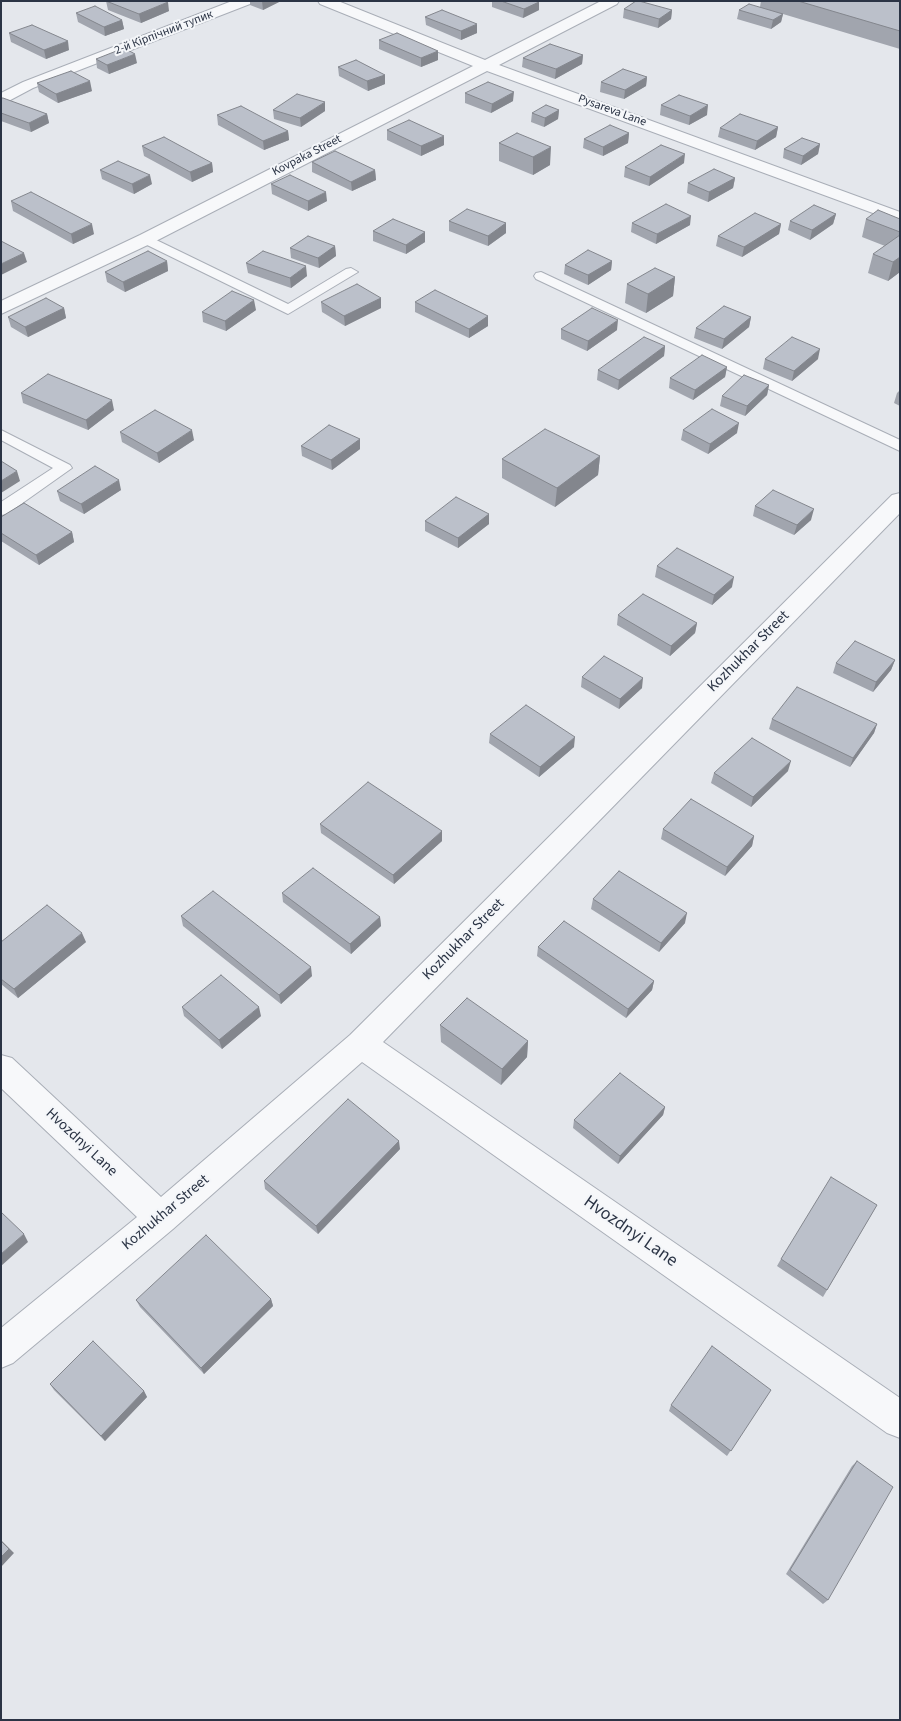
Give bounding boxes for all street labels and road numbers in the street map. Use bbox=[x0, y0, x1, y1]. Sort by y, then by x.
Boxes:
street label: 2-й Кірпічний тупик bbox=[113, 8, 215, 58]
street label: Pysareva Lane bbox=[576, 92, 648, 130]
street label: Kovpaka Street bbox=[270, 132, 344, 180]
street label: Kozhukhar Street bbox=[704, 607, 794, 697]
street label: Kozhukhar Street bbox=[419, 895, 509, 985]
street label: Hvozdnyi Lane bbox=[41, 1105, 121, 1181]
street label: Kozhukhar Street bbox=[119, 1171, 213, 1255]
street label: Hvozdnyi Lane bbox=[579, 1192, 681, 1272]

